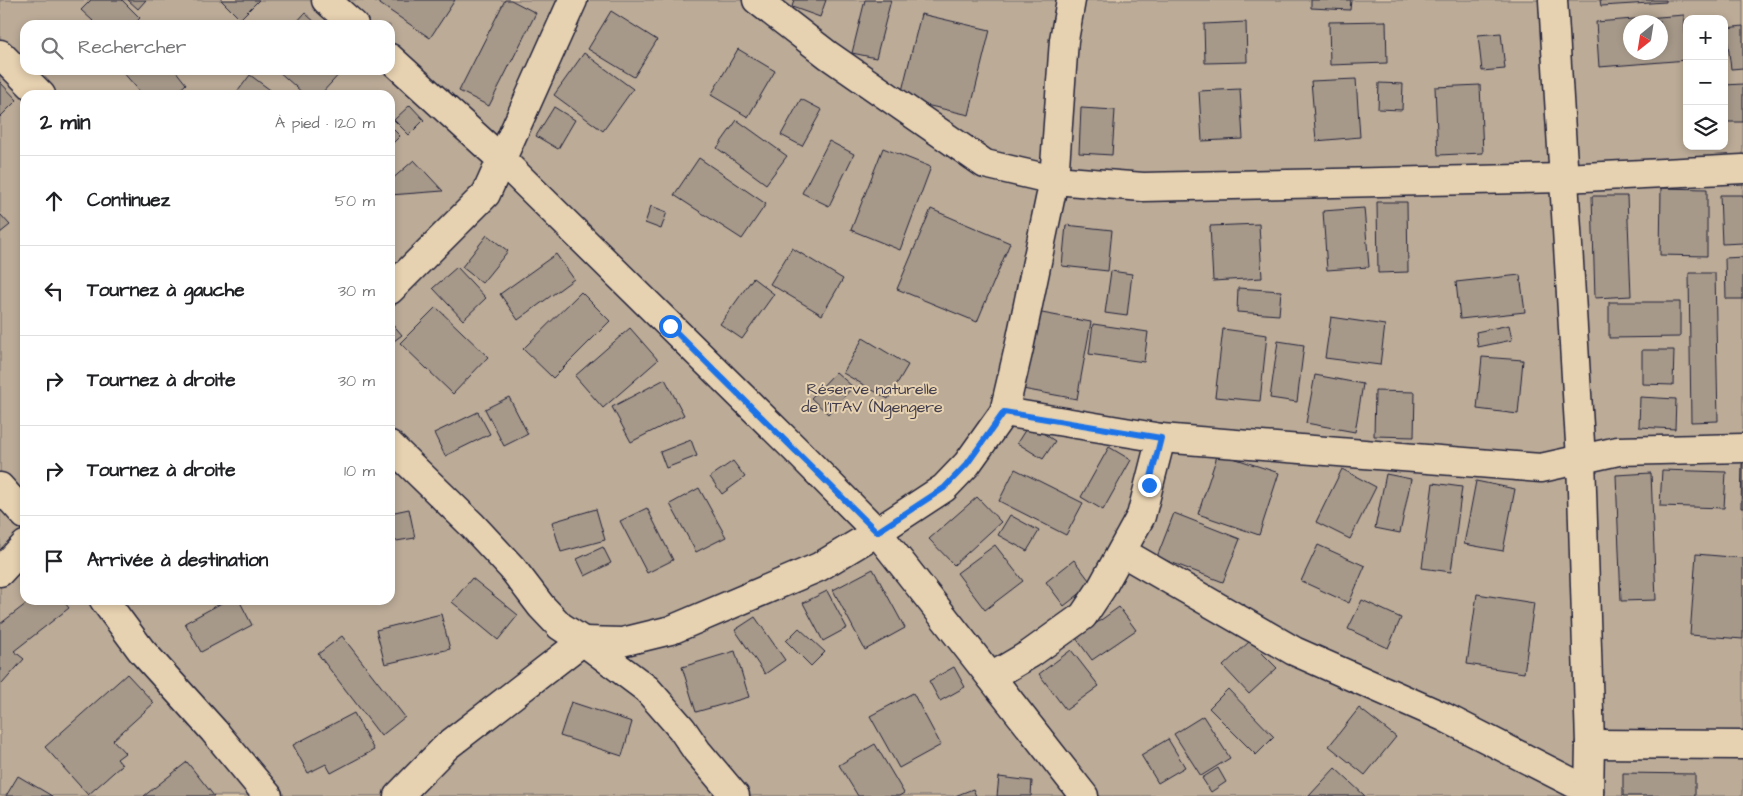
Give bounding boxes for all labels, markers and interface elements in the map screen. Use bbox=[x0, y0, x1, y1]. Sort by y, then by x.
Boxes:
north arrow bbox=[1623, 15, 1668, 60]
map controls bbox=[1683, 15, 1728, 150]
button: + bbox=[1683, 15, 1728, 60]
search box bbox=[20, 20, 395, 75]
icon: search bbox=[38, 34, 66, 62]
text: Rechercher bbox=[78, 34, 186, 61]
button: − bbox=[1683, 60, 1728, 105]
button: layers bbox=[1683, 105, 1728, 150]
text: 2 min bbox=[40, 108, 90, 137]
text: À pied · 120 m bbox=[275, 112, 375, 134]
icon: ahead bbox=[40, 187, 68, 215]
text: Continuez bbox=[87, 187, 170, 214]
text: 50 m bbox=[335, 190, 375, 212]
icon: left bbox=[40, 277, 68, 305]
text: Tournez à gauche bbox=[87, 277, 245, 304]
text: 30 m bbox=[338, 280, 375, 302]
route start bbox=[659, 315, 682, 338]
icon: right bbox=[40, 367, 68, 395]
text: Tournez à droite bbox=[87, 367, 235, 394]
text: 30 m bbox=[338, 370, 375, 392]
park label: Réserve naturelle de l'ITAV (Ngengere bbox=[801, 378, 943, 419]
icon: right bbox=[40, 457, 68, 485]
text: Tournez à droite bbox=[87, 457, 235, 484]
text: 10 m bbox=[344, 460, 375, 482]
route end bbox=[1138, 474, 1161, 497]
icon: arrive bbox=[40, 547, 68, 575]
text: Arrivée à destination bbox=[87, 547, 268, 574]

